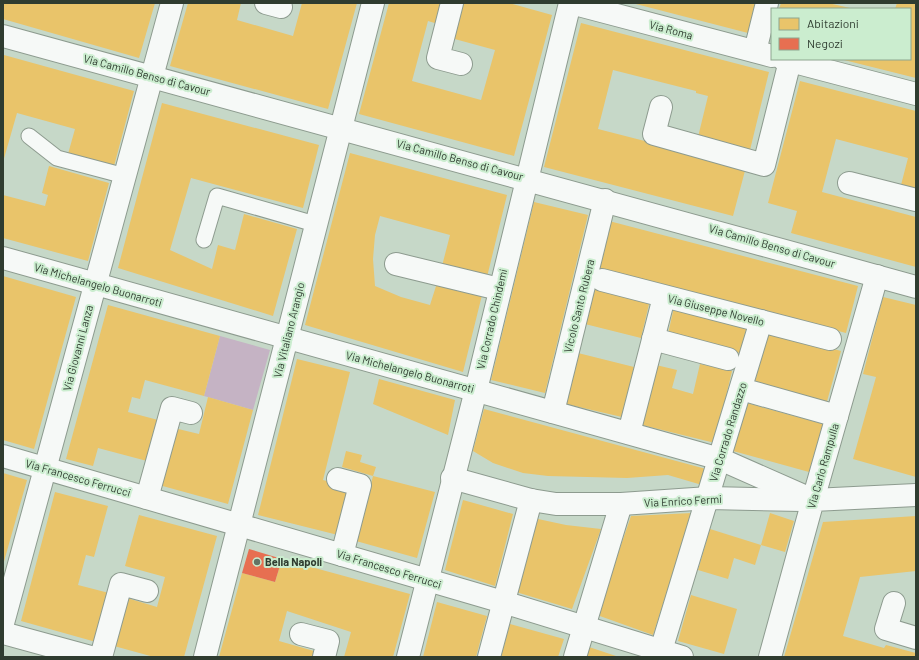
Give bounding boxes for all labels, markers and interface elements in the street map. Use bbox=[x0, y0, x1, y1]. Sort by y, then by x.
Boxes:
legend bbox=[771, 8, 911, 60]
text: Abitazioni bbox=[807, 16, 859, 30]
street label: Via Roma bbox=[648, 17, 694, 42]
text: Negozi bbox=[807, 36, 843, 50]
street label: Via Camillo Benso di Cavour bbox=[82, 51, 212, 98]
street label: Via Camillo Benso di Cavour bbox=[395, 136, 525, 183]
street label: Via Camillo Benso di Cavour bbox=[707, 221, 837, 270]
street label: Vicolo Santo Rubera bbox=[561, 258, 596, 354]
street label: Via Michelangelo Buonarroti bbox=[33, 260, 164, 309]
street label: Via Corrado Chindemi bbox=[474, 267, 509, 370]
street label: Via Vitaliano Arangio bbox=[270, 281, 307, 379]
street label: Via Giuseppe Novello bbox=[667, 291, 766, 328]
street label: Via Giovanni Lanza bbox=[60, 304, 95, 392]
street label: Via Michelangelo Buonarroti bbox=[344, 348, 476, 395]
street label: Via Corrado Randazzo bbox=[706, 381, 749, 483]
street label: Via Carlo Rampulla bbox=[804, 422, 841, 510]
street label: Via Francesco Ferrucci bbox=[24, 456, 133, 499]
street label: Via Enrico Fermi bbox=[644, 492, 722, 509]
street label: Via Francesco Ferrucci bbox=[335, 546, 443, 591]
place label: Bella Napoli bbox=[265, 555, 322, 568]
marker: Bella Napoli bbox=[252, 557, 262, 567]

